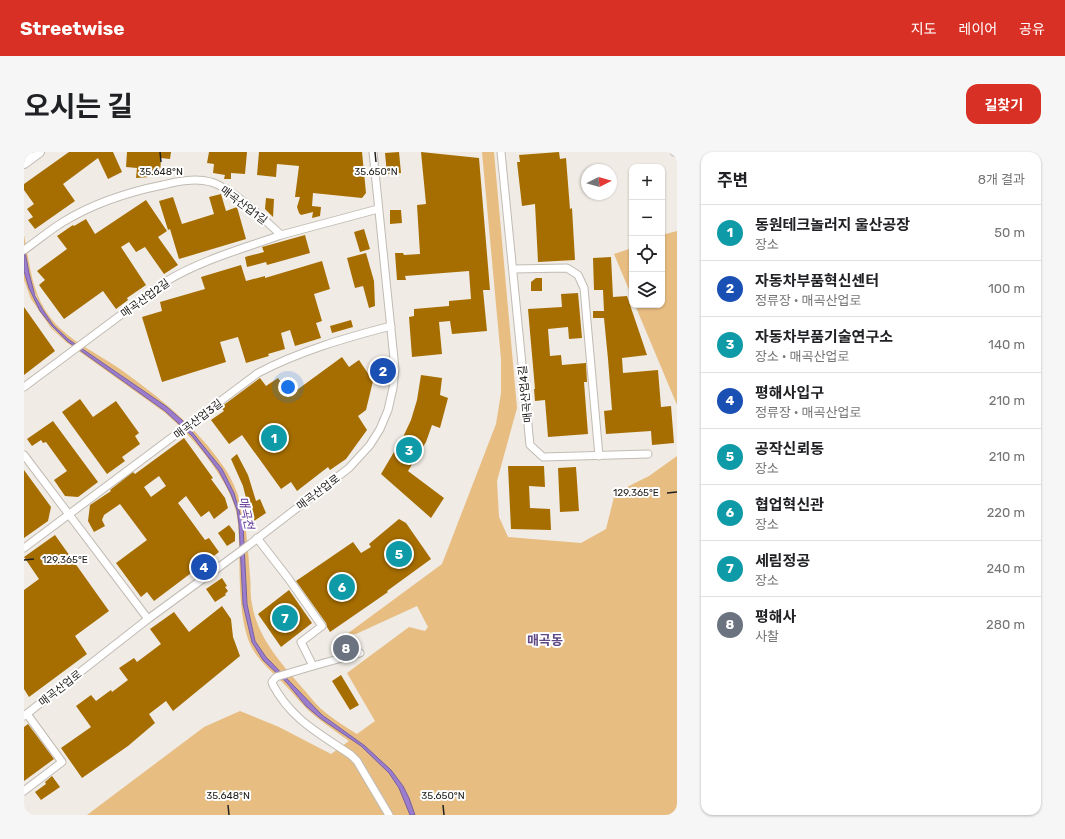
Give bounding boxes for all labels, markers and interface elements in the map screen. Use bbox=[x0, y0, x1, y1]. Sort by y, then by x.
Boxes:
text: Streetwise bbox=[20, 17, 125, 40]
text: 지도 bbox=[911, 21, 937, 38]
text: 레이어 bbox=[959, 21, 997, 38]
text: 공유 bbox=[1019, 21, 1045, 38]
button: 길찾기 bbox=[966, 84, 1041, 124]
text: 오시는 길 bbox=[24, 90, 133, 123]
north arrow bbox=[581, 164, 617, 200]
map controls bbox=[629, 164, 665, 308]
button: + bbox=[629, 164, 665, 200]
text: 35.648°N bbox=[139, 166, 183, 178]
text: 35.650°N bbox=[354, 166, 398, 178]
text: 주변 bbox=[717, 170, 748, 190]
text: 8개 결과 bbox=[978, 172, 1025, 187]
street label: 매곡산업1길 bbox=[218, 184, 270, 227]
button: − bbox=[629, 200, 665, 236]
text: 동원테크놀러지 울산공장 bbox=[755, 216, 910, 234]
text: 1 bbox=[727, 225, 733, 240]
text: 50 m bbox=[994, 225, 1025, 240]
button: locate bbox=[629, 236, 665, 272]
text: 장소 bbox=[755, 237, 779, 252]
button: layers bbox=[629, 272, 665, 308]
text: 자동차부품혁신센터 bbox=[755, 272, 879, 290]
street label: 매곡산업2길 bbox=[118, 276, 172, 320]
text: 2 bbox=[726, 281, 734, 296]
text: 100 m bbox=[988, 281, 1025, 296]
text: 정류장 · 매곡산업로 bbox=[755, 293, 861, 308]
text: 자동차부품기술연구소 bbox=[755, 328, 893, 346]
text: 3 bbox=[726, 337, 734, 352]
text: 140 m bbox=[988, 337, 1025, 352]
text: 장소 · 매곡산업로 bbox=[755, 349, 849, 364]
pin: 2 bbox=[370, 356, 396, 386]
street label: 매곡산업4길 bbox=[516, 365, 535, 423]
your location bbox=[278, 377, 298, 397]
text: 평해사입구 bbox=[755, 384, 824, 402]
text: 4 bbox=[726, 393, 734, 408]
text: 210 m bbox=[989, 393, 1025, 408]
street label: 매곡산업3길 bbox=[172, 397, 225, 442]
text: 정류장 · 매곡산업로 bbox=[755, 405, 861, 420]
pin: 1 bbox=[261, 423, 287, 453]
pin: 3 bbox=[396, 435, 422, 465]
text: 공작신뢰동 bbox=[755, 440, 824, 458]
text: 5 bbox=[726, 449, 734, 464]
text: 210 m bbox=[989, 449, 1025, 464]
text: 장소 bbox=[755, 461, 779, 476]
street label: 매곡산업로 bbox=[294, 472, 342, 513]
text: 129.365°E bbox=[613, 487, 659, 499]
water label: 매곡천 bbox=[235, 495, 257, 533]
text: 협업혁신관 bbox=[755, 496, 824, 514]
text: 6 bbox=[726, 505, 734, 520]
text: 220 m bbox=[987, 505, 1025, 520]
text: 장소 bbox=[755, 517, 779, 532]
pin: 5 bbox=[386, 539, 412, 569]
pin: 4 bbox=[191, 552, 217, 582]
text: 세림정공 bbox=[755, 552, 810, 570]
text: 129.365°E bbox=[42, 554, 88, 566]
text: 7 bbox=[726, 561, 734, 576]
text: 240 m bbox=[986, 561, 1025, 576]
pin: 6 bbox=[329, 572, 355, 602]
text: 장소 bbox=[755, 573, 779, 588]
pin: 7 bbox=[272, 603, 298, 633]
text: 평해사 bbox=[755, 608, 796, 626]
text: 8 bbox=[726, 617, 734, 632]
text: 280 m bbox=[986, 617, 1025, 632]
text: 사찰 bbox=[755, 629, 779, 644]
pin: 8 bbox=[333, 633, 359, 663]
district label: 매곡동 bbox=[527, 633, 563, 648]
street label: 매곡산업로 bbox=[36, 668, 84, 709]
text: 35.648°N bbox=[206, 790, 250, 802]
text: 35.650°N bbox=[421, 790, 465, 802]

